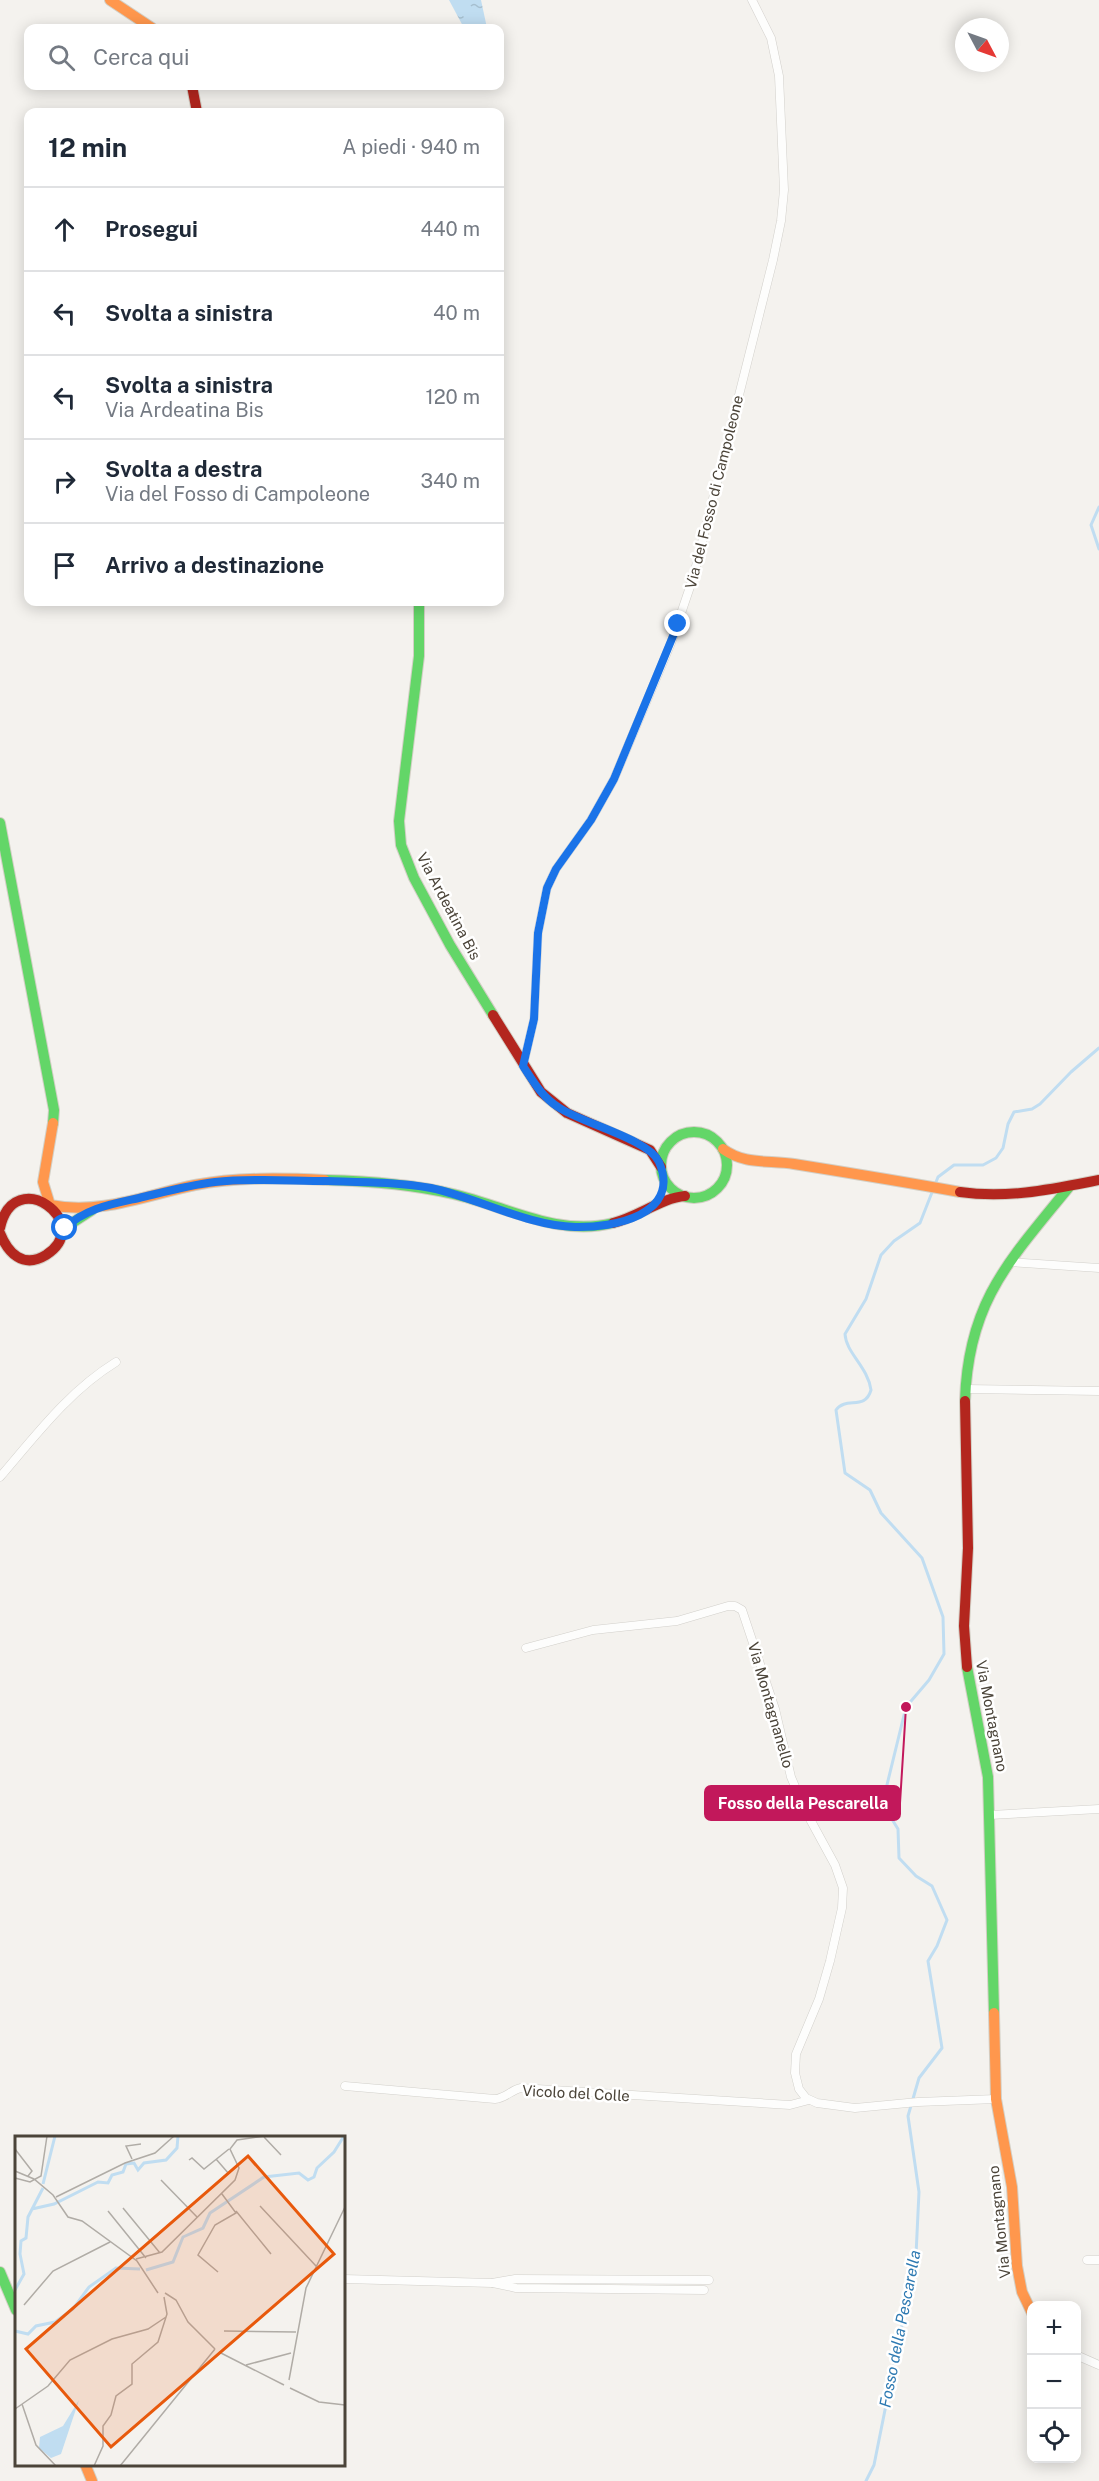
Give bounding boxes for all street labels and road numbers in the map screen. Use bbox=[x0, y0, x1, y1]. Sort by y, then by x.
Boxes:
street label: Via del Fosso di Campoleone bbox=[682, 393, 746, 591]
street label: Via Ardeatina Bis bbox=[414, 849, 484, 963]
street label: Via Montagnanello bbox=[745, 1640, 797, 1770]
street label: Via Montagnano bbox=[973, 1659, 1011, 1773]
street label: Vicolo del Colle bbox=[522, 2082, 630, 2104]
street label: Via Montagnano bbox=[985, 2165, 1013, 2279]

